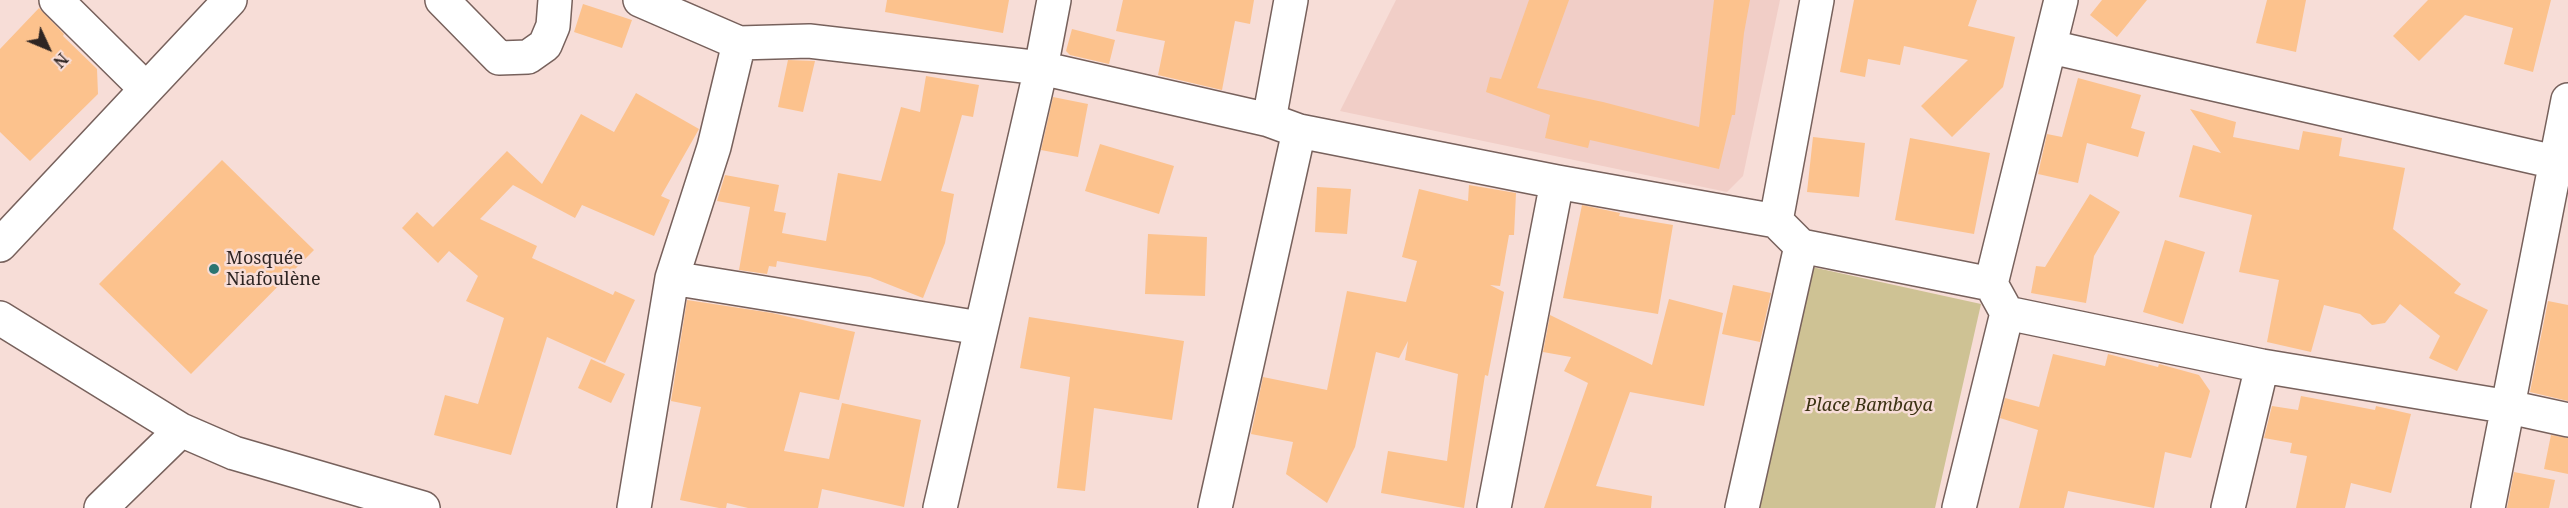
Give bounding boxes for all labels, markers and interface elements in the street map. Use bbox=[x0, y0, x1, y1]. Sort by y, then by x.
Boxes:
north arrow bbox=[18, 18, 78, 78]
text: N bbox=[49, 48, 73, 73]
place label: Mosquée Niafoulène bbox=[226, 248, 321, 290]
marker: Mosquée Niafoulène bbox=[207, 262, 221, 276]
park label: Place Bambaya bbox=[1805, 395, 1933, 417]

